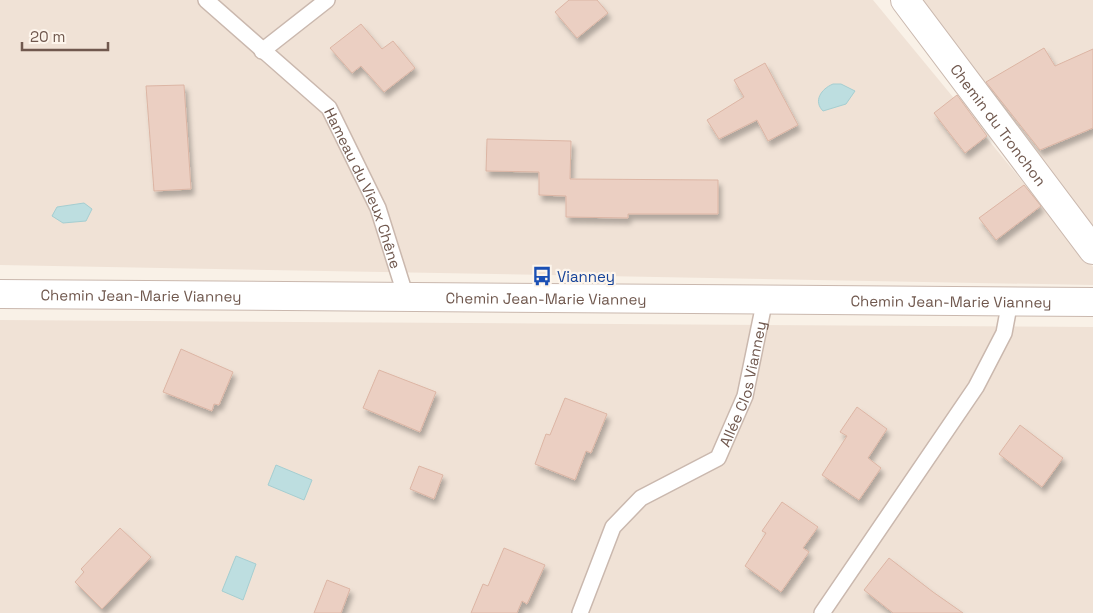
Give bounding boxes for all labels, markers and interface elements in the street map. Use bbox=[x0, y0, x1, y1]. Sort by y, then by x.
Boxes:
scale bar bbox=[22, 20, 109, 52]
text: 20 m bbox=[30, 27, 65, 46]
street label: Chemin du Tronchon bbox=[947, 60, 1051, 190]
street label: Hameau du Vieux Chêne bbox=[321, 104, 406, 271]
bus stop icon: Vianney bbox=[531, 265, 553, 287]
place label: Vianney bbox=[557, 267, 615, 286]
street label: Chemin Jean-Marie Vianney bbox=[40, 285, 242, 305]
street label: Chemin Jean-Marie Vianney bbox=[445, 288, 647, 308]
street label: Chemin Jean-Marie Vianney bbox=[850, 291, 1052, 311]
street label: Allée Clos Vianney bbox=[715, 319, 770, 449]

